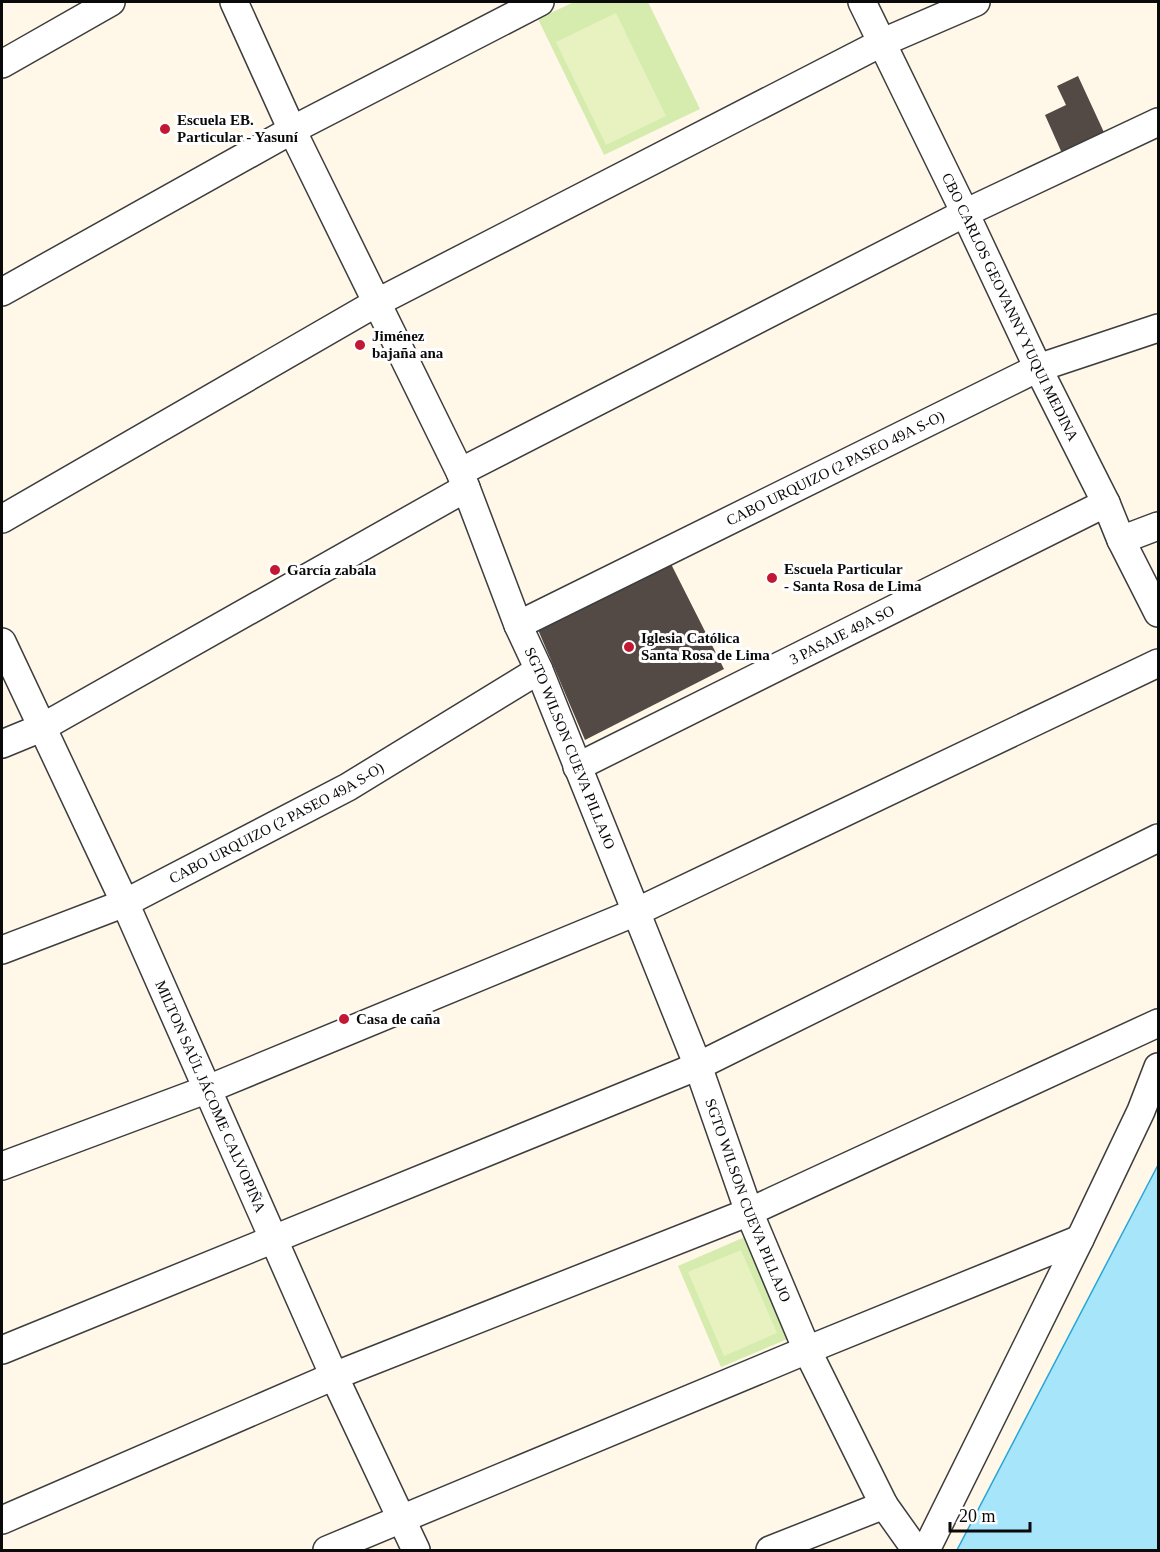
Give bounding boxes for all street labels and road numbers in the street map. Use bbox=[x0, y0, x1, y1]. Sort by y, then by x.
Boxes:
street label: CBO CARLOS GEOVANNY YUQUI MEDINA bbox=[939, 170, 1081, 444]
street label: CABO URQUIZO (2 PASEO 49A S-O) bbox=[724, 408, 947, 529]
street label: 3 PASAJE 49A SO bbox=[787, 602, 897, 668]
street label: SGTO WILSON CUEVA PILLAJO bbox=[522, 645, 618, 852]
street label: CABO URQUIZO (2 PASEO 49A S-O) bbox=[166, 759, 387, 887]
street label: MILTON SAÚL JÁCOME CALVOPIÑA bbox=[152, 978, 269, 1215]
street label: SGTO WILSON CUEVA PILLAJO bbox=[702, 1097, 794, 1305]

